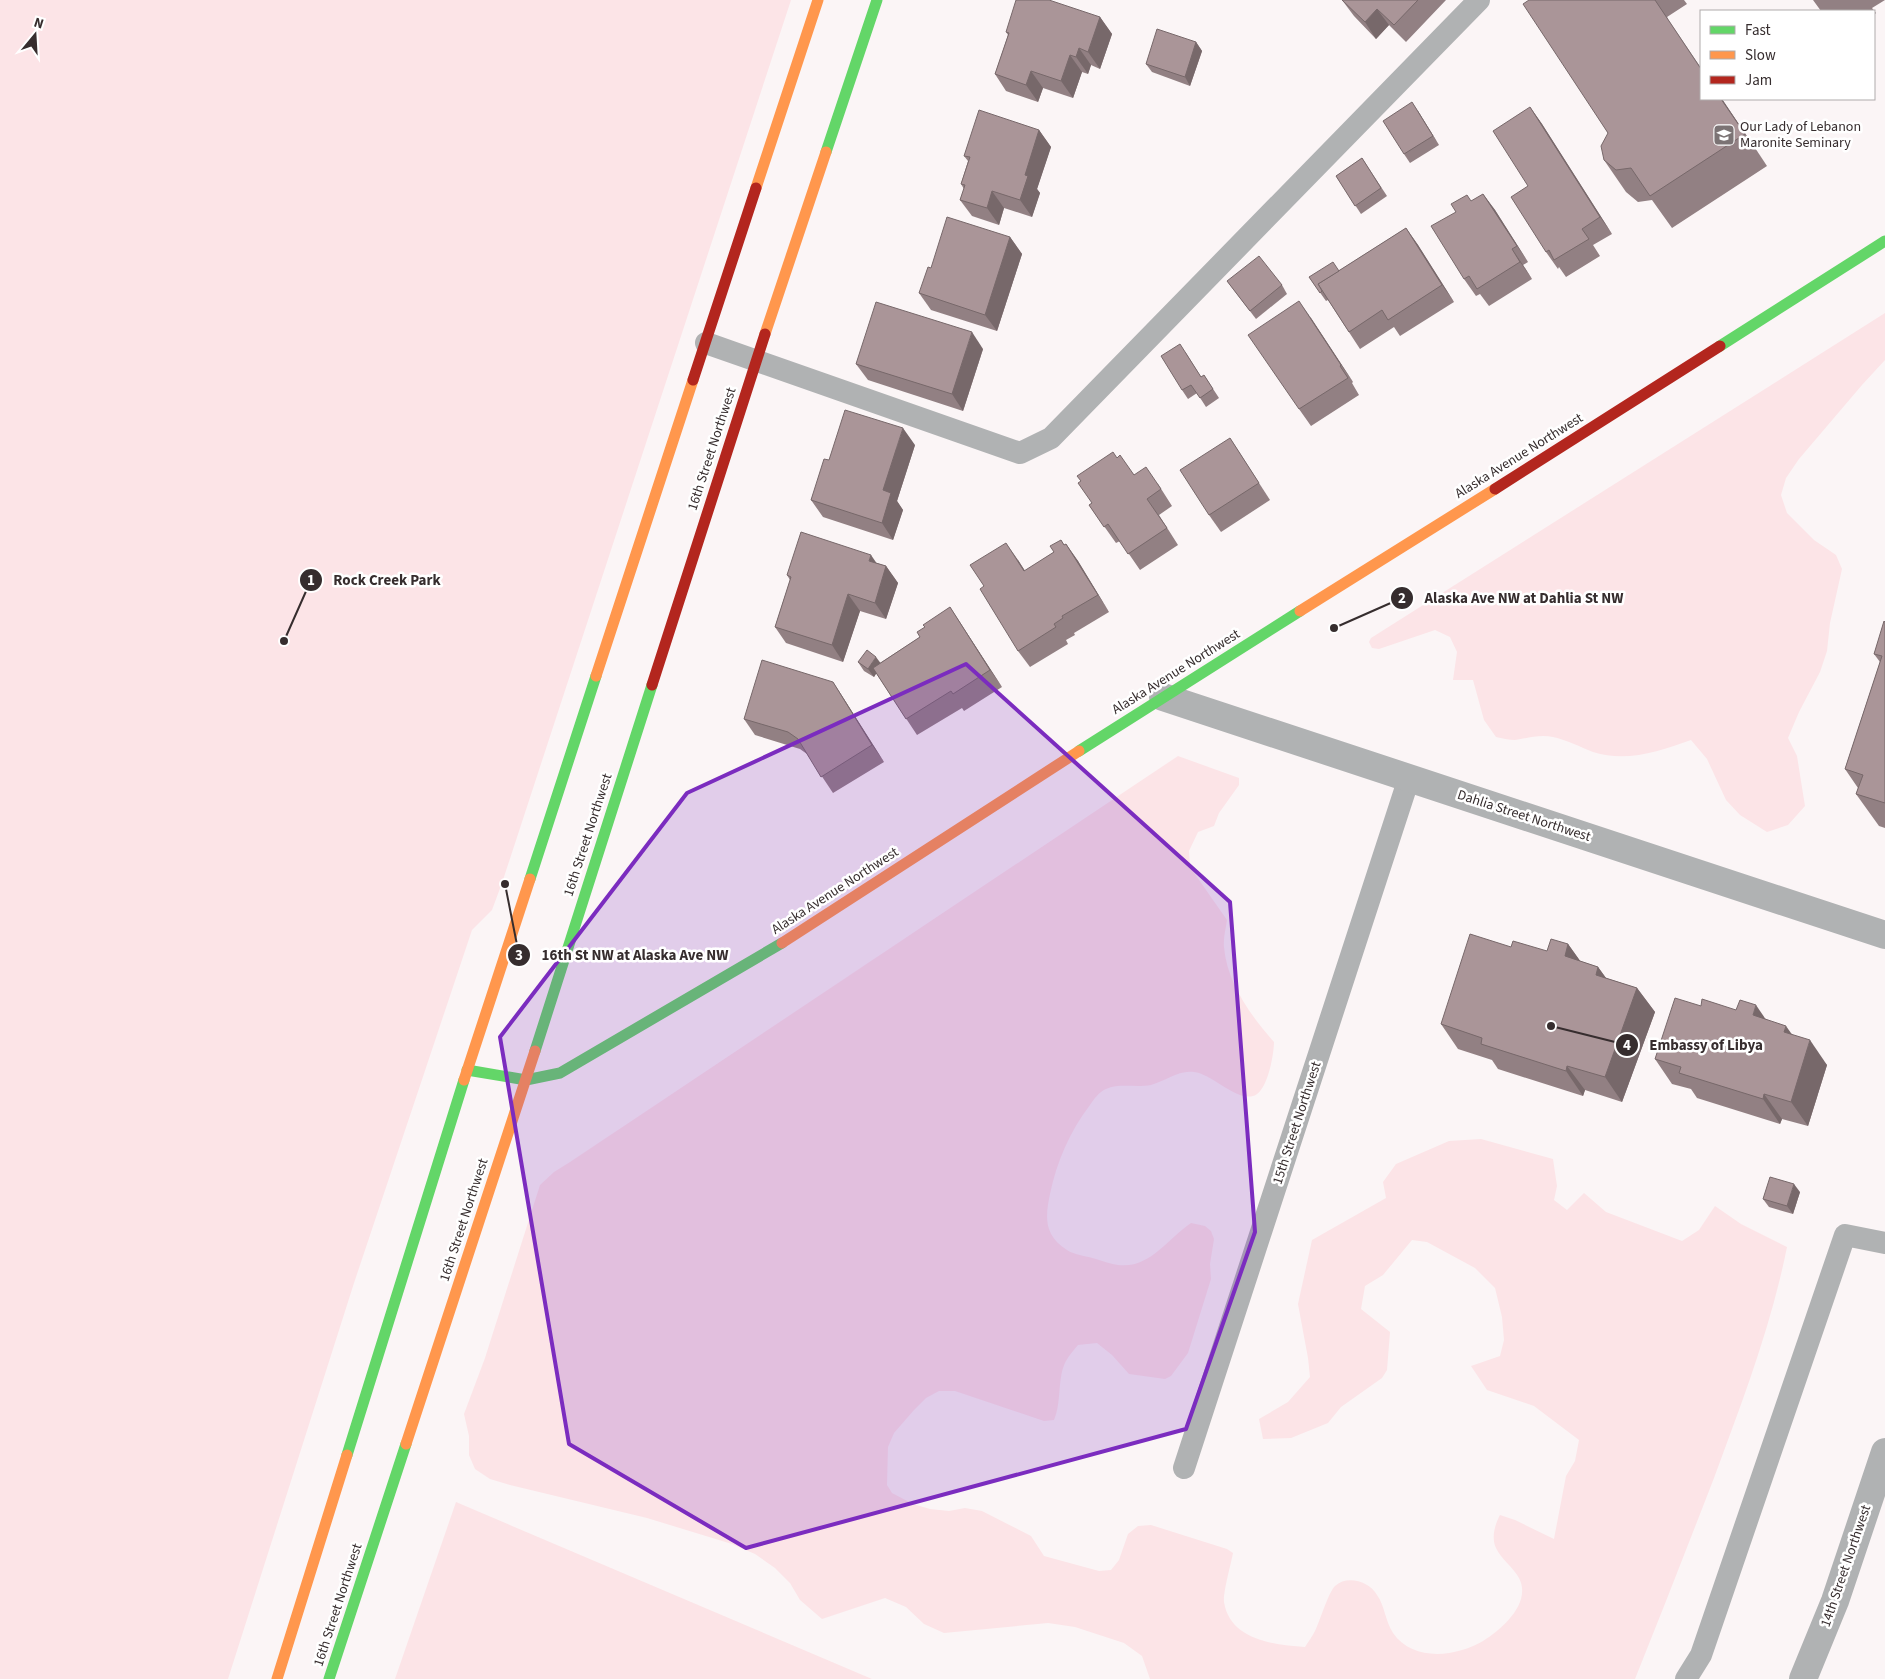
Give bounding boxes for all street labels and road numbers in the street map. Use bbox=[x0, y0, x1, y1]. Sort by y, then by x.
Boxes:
street label: 16th Street Northwest bbox=[683, 385, 741, 513]
street label: Alaska Avenue Northwest bbox=[1451, 408, 1587, 504]
street label: Alaska Avenue Northwest bbox=[1108, 624, 1244, 720]
street label: 16th Street Northwest bbox=[559, 771, 617, 899]
street label: Dahlia Street Northwest bbox=[1455, 785, 1594, 847]
street label: Alaska Avenue Northwest bbox=[768, 842, 903, 940]
street label: 15th Street Northwest bbox=[1268, 1059, 1326, 1187]
street label: 16th Street Northwest bbox=[435, 1156, 493, 1284]
street label: 14th Street Northwest bbox=[1816, 1502, 1876, 1630]
street label: 16th Street Northwest bbox=[309, 1541, 367, 1669]

